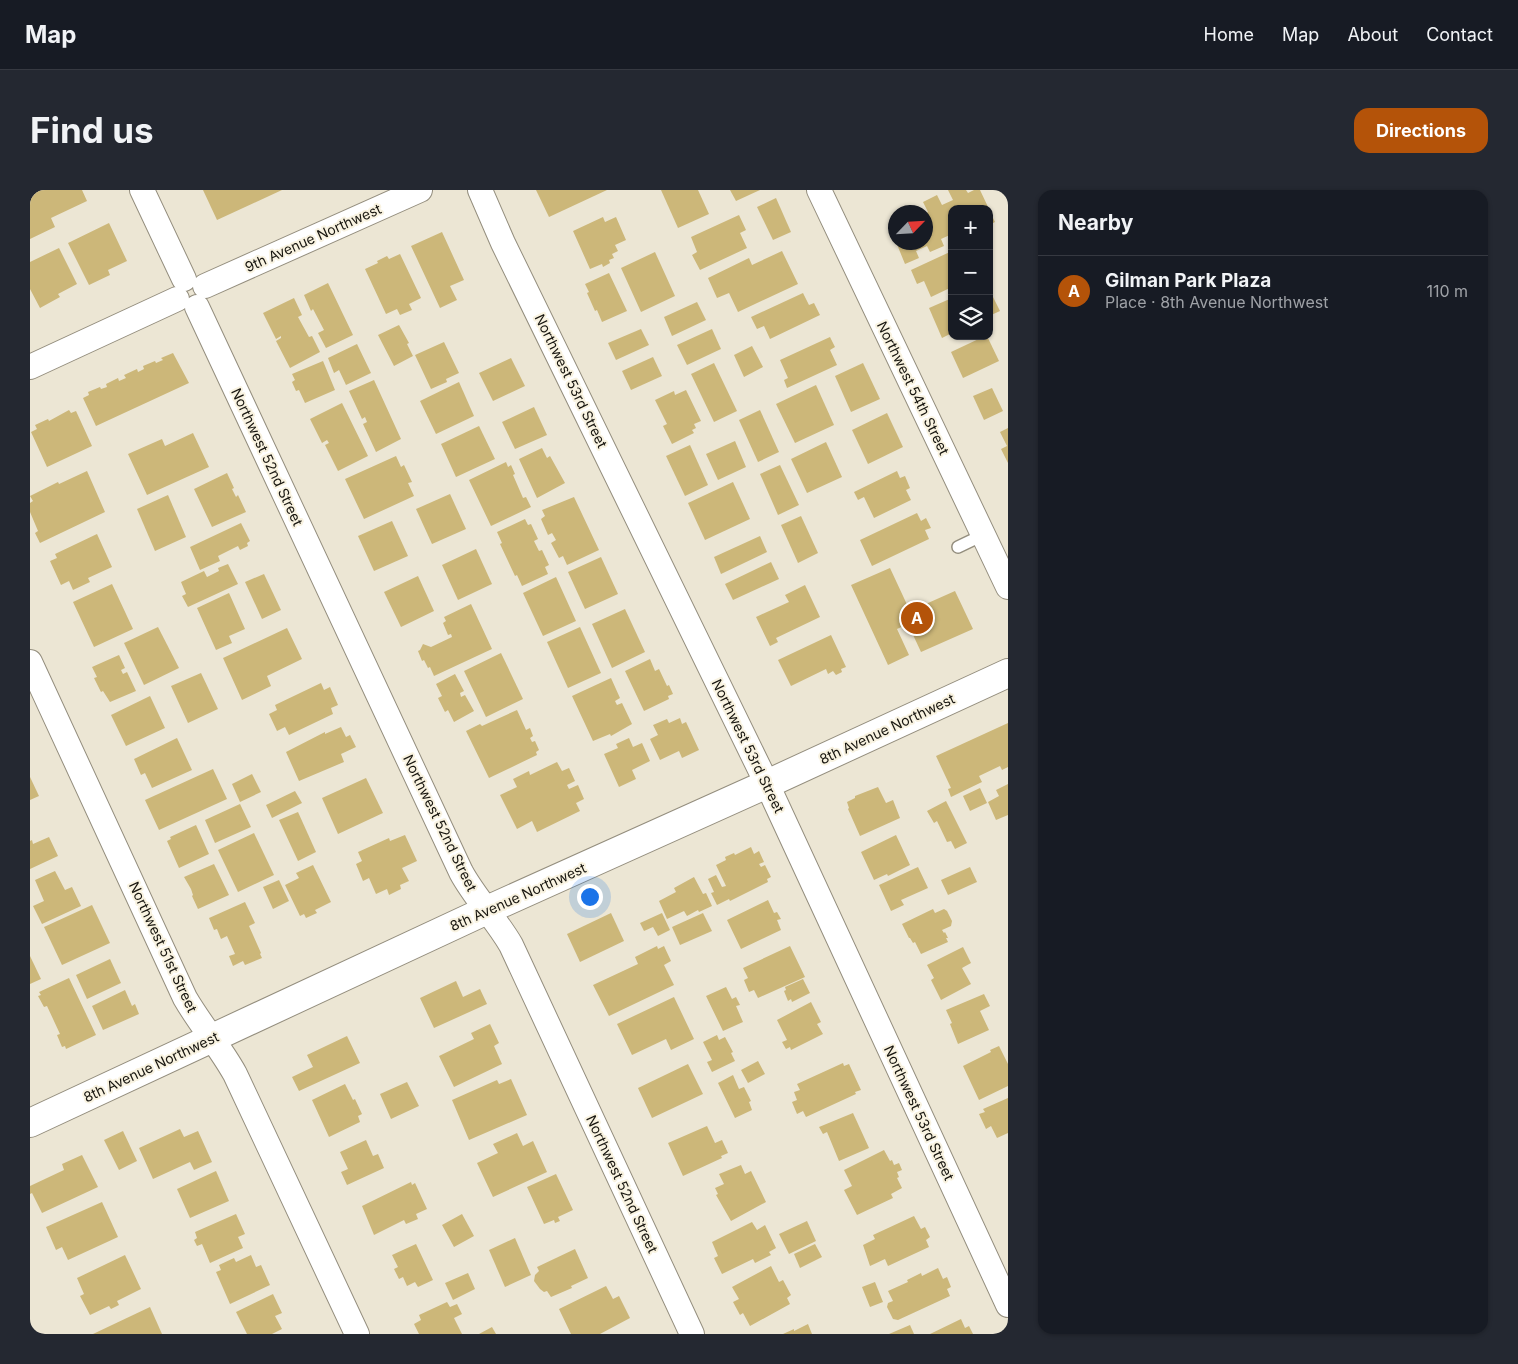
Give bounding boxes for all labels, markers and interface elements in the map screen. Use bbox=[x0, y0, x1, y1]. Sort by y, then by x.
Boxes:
text: Map bbox=[25, 20, 76, 49]
text: Home bbox=[1204, 24, 1254, 45]
text: Map bbox=[1282, 24, 1319, 45]
text: About bbox=[1347, 24, 1398, 45]
text: Contact bbox=[1426, 24, 1493, 45]
button: Directions bbox=[1354, 108, 1488, 153]
text: Find us bbox=[30, 109, 154, 151]
street label: 9th Avenue Northwest bbox=[242, 200, 384, 275]
north arrow bbox=[888, 205, 933, 250]
map controls bbox=[948, 205, 993, 340]
button: + bbox=[948, 205, 993, 250]
text: Nearby bbox=[1058, 210, 1133, 235]
button: − bbox=[948, 250, 993, 295]
text: Gilman Park Plaza bbox=[1105, 269, 1271, 292]
text: A bbox=[1068, 281, 1080, 301]
text: 110 m bbox=[1426, 281, 1468, 301]
text: Place · 8th Avenue Northwest bbox=[1105, 292, 1328, 312]
button: layers bbox=[948, 295, 993, 340]
street label: Northwest 53rd Street bbox=[532, 311, 611, 451]
street label: Northwest 54th Street bbox=[874, 318, 953, 458]
street label: Northwest 52nd Street bbox=[228, 385, 307, 529]
pin: A bbox=[901, 599, 933, 637]
street label: Northwest 53rd Street bbox=[709, 676, 788, 816]
street label: 8th Avenue Northwest bbox=[816, 690, 957, 767]
street label: Northwest 52nd Street bbox=[400, 752, 481, 894]
street label: 8th Avenue Northwest bbox=[447, 859, 589, 934]
street label: Northwest 51st Street bbox=[126, 879, 201, 1015]
your location bbox=[577, 884, 603, 910]
street label: 8th Avenue Northwest bbox=[80, 1028, 221, 1105]
street label: Northwest 53rd Street bbox=[881, 1043, 958, 1183]
street label: Northwest 52nd Street bbox=[583, 1112, 662, 1256]

